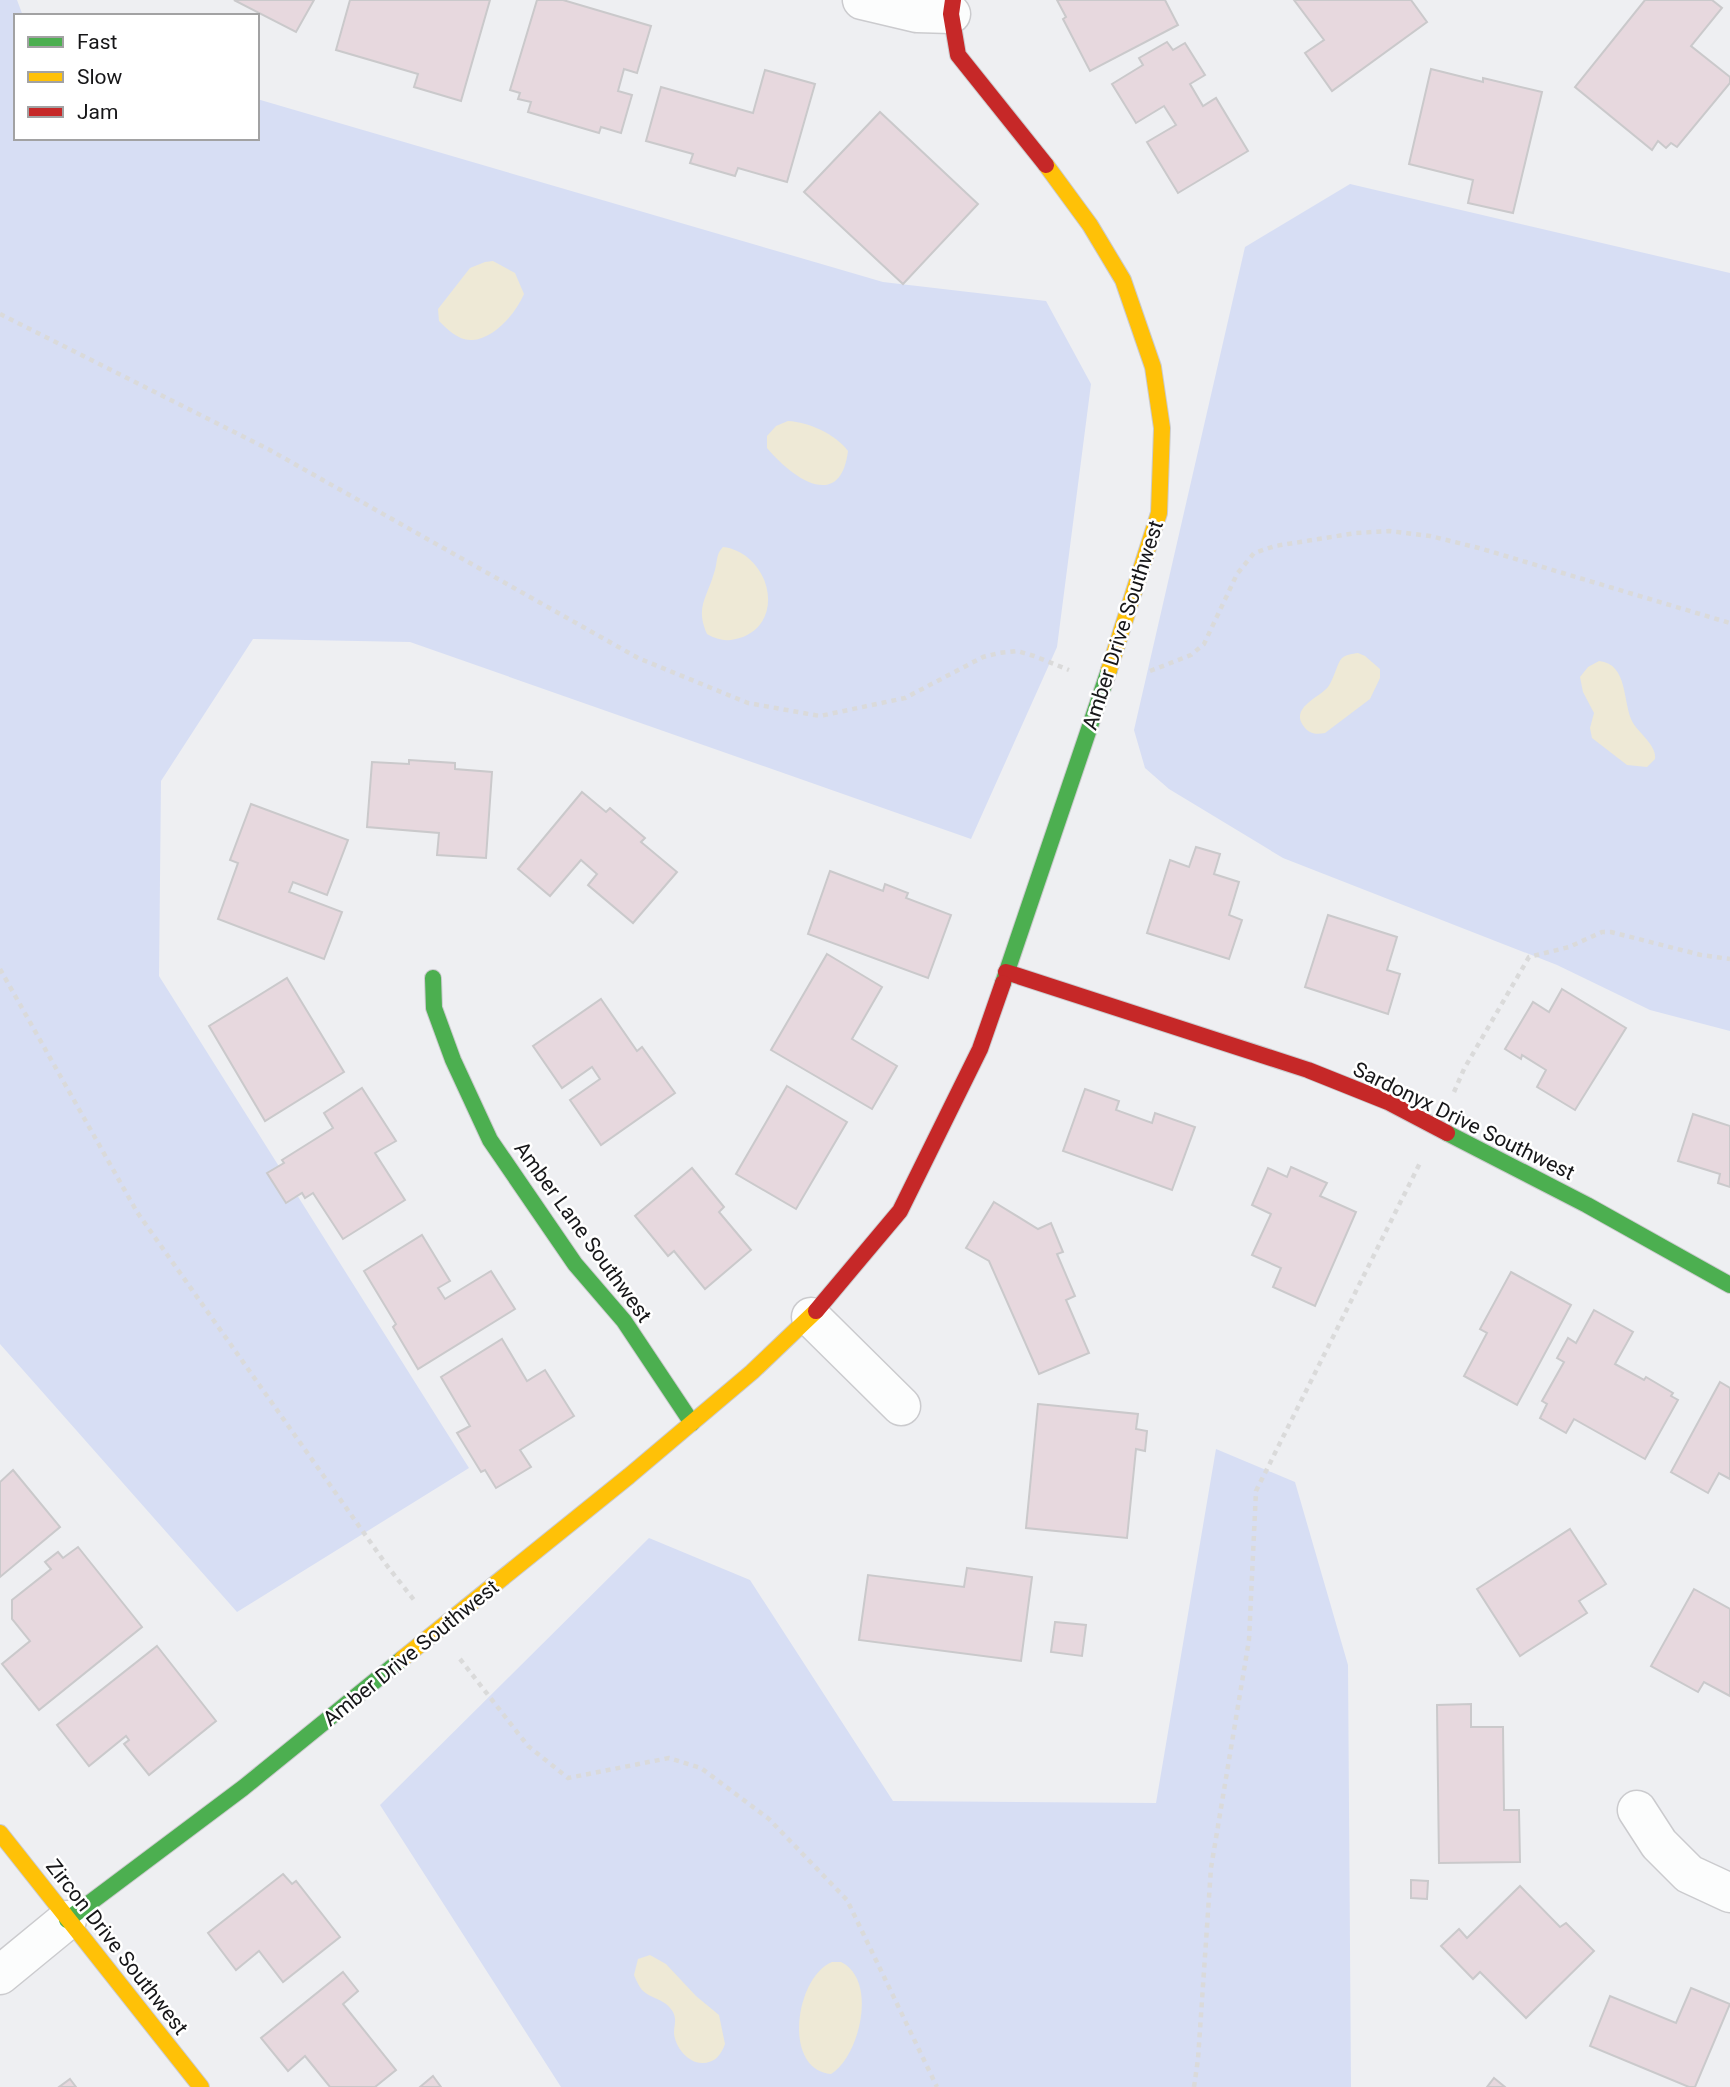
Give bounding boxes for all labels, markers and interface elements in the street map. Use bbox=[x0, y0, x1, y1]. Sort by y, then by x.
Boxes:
legend bbox=[14, 14, 259, 140]
text: Fast bbox=[77, 30, 118, 54]
text: Slow bbox=[77, 65, 123, 89]
text: Jam bbox=[77, 100, 118, 124]
street label: Amber Drive Southwest bbox=[1078, 517, 1168, 733]
street label: Sardonyx Drive Southwest bbox=[1349, 1057, 1579, 1185]
street label: Amber Lane Southwest bbox=[509, 1137, 657, 1327]
street label: Amber Drive Southwest bbox=[318, 1575, 504, 1731]
street label: Zircon Drive Southwest bbox=[41, 1855, 193, 2040]

